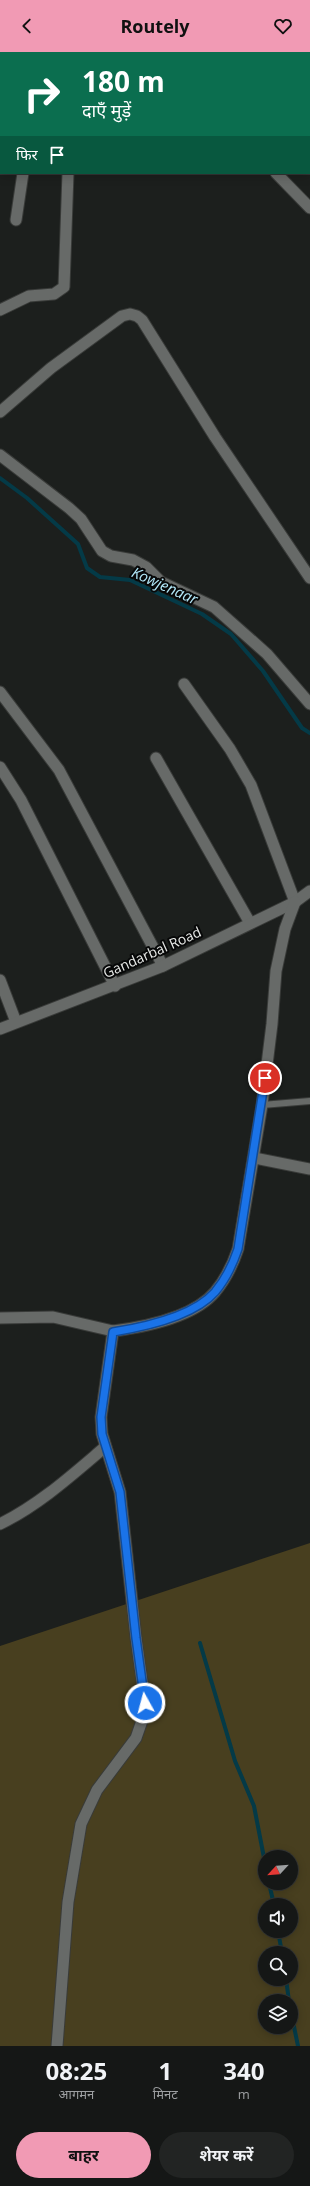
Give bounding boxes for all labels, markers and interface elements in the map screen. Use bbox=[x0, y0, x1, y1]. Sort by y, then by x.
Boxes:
text: Routely bbox=[120, 14, 190, 38]
icon: back bbox=[16, 15, 38, 37]
icon: heart bbox=[272, 15, 294, 37]
text: 180 m bbox=[82, 62, 165, 100]
icon: right bbox=[16, 68, 68, 120]
text: दाएँ मुड़ें bbox=[82, 98, 131, 122]
text: फिर bbox=[16, 144, 38, 164]
icon: arrive bbox=[46, 144, 68, 166]
water label: Kowjenaar bbox=[129, 562, 202, 609]
street label: Gandarbal Road bbox=[100, 922, 204, 982]
pin bbox=[248, 1061, 282, 1095]
icon: arrive bbox=[254, 1067, 276, 1089]
position arrow bbox=[124, 1682, 166, 1724]
north arrow bbox=[258, 1850, 298, 1890]
map controls bbox=[258, 1850, 298, 2034]
button: sound bbox=[258, 1898, 298, 1938]
button: search bbox=[258, 1946, 298, 1986]
button: layers bbox=[258, 1994, 298, 2034]
text: 08:25 bbox=[46, 2054, 107, 2087]
text: 1 bbox=[158, 2054, 172, 2087]
text: 340 bbox=[223, 2054, 264, 2087]
text: आगमन bbox=[59, 2085, 94, 2103]
text: मिनट bbox=[153, 2085, 178, 2103]
text: m bbox=[238, 2085, 250, 2103]
button: बाहर bbox=[16, 2132, 151, 2178]
button: शेयर करें bbox=[159, 2132, 294, 2178]

